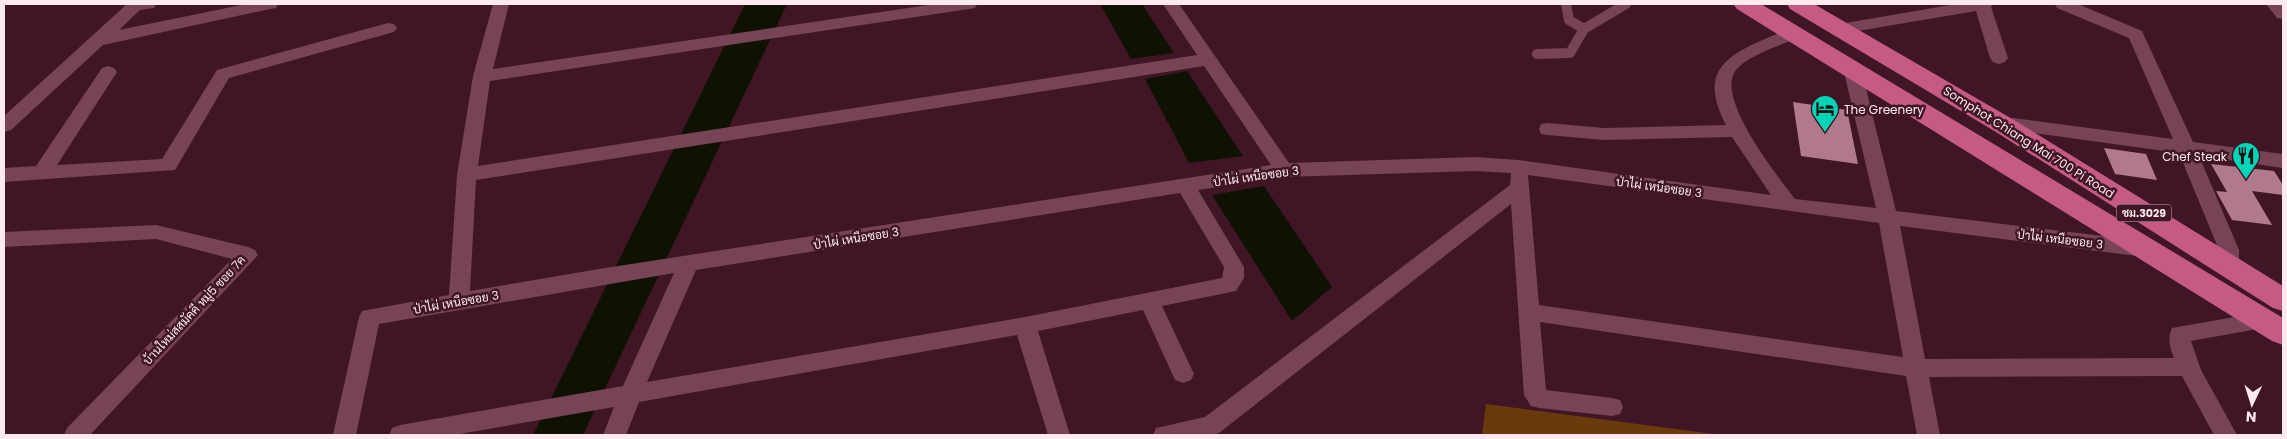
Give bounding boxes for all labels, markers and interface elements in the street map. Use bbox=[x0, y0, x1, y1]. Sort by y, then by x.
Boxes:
street label: Somphot Chiang Mai 700 Pi Road bbox=[1940, 82, 2118, 202]
hotel icon: The Greenery bbox=[1810, 94, 1840, 133]
place label: The Greenery bbox=[1844, 101, 1924, 118]
restaurant icon: Chef Steak bbox=[2231, 141, 2261, 180]
place label: Chef Steak bbox=[2162, 148, 2228, 165]
street label: ป่าไผ่ เหนือซอย 3 bbox=[1212, 162, 1300, 190]
street label: ป่าไผ่ เหนือซอย 3 bbox=[1615, 173, 1703, 201]
road number: ชม.3029 bbox=[2116, 204, 2172, 222]
street label: ป่าไผ่ เหนือซอย 3 bbox=[812, 223, 900, 253]
street label: ป่าไผ่ เหนือซอย 3 bbox=[2016, 225, 2104, 253]
street label: บ้านใหม่สสมัคคี หมู่5 ซอย 7ค bbox=[139, 252, 249, 368]
street label: ป่าไผ่ เหนือซอย 3 bbox=[412, 286, 500, 318]
north arrow bbox=[2227, 379, 2277, 429]
text: N bbox=[2245, 407, 2257, 427]

